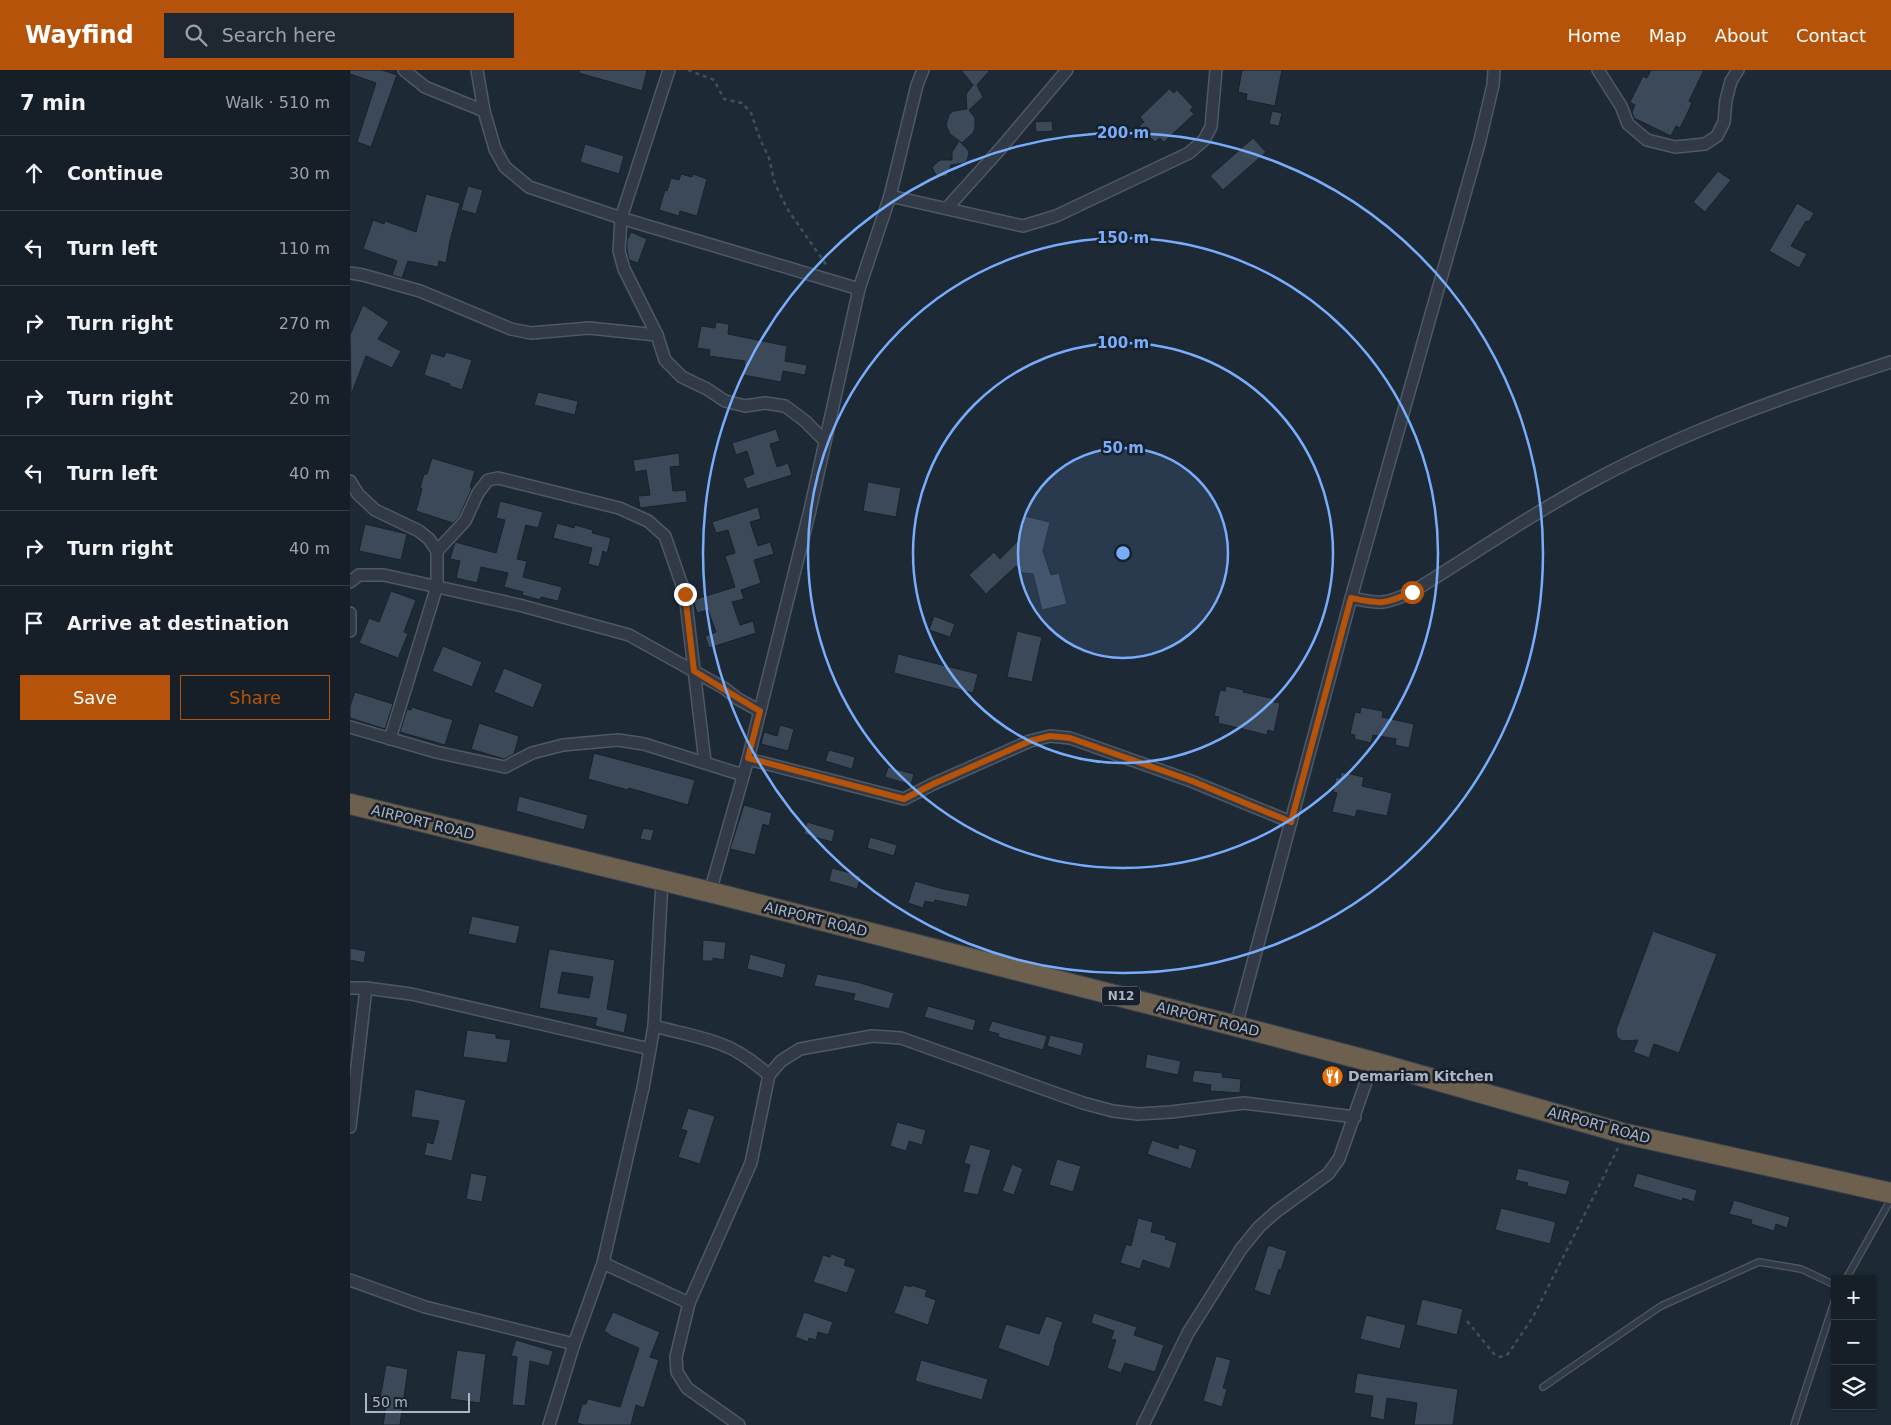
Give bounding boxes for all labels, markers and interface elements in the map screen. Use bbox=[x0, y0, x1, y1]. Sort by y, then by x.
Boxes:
search box bbox=[164, 13, 514, 58]
text: Wayfind bbox=[25, 21, 134, 49]
icon: search bbox=[182, 21, 210, 49]
text: Search here bbox=[222, 24, 336, 46]
text: Home bbox=[1568, 25, 1621, 46]
text: Map bbox=[1649, 25, 1687, 46]
text: About bbox=[1715, 25, 1768, 46]
text: Contact bbox=[1796, 25, 1866, 46]
text: 7 min bbox=[20, 91, 86, 115]
text: Walk · 510 m bbox=[225, 93, 330, 112]
text: 200 m bbox=[1097, 124, 1149, 142]
icon: ahead bbox=[20, 159, 48, 187]
text: Continue bbox=[67, 162, 163, 184]
text: 30 m bbox=[289, 164, 330, 183]
text: 150 m bbox=[1097, 229, 1149, 247]
icon: left bbox=[20, 234, 48, 262]
text: Turn left bbox=[67, 237, 158, 259]
text: 110 m bbox=[279, 239, 330, 258]
icon: right bbox=[20, 309, 48, 337]
text: Turn right bbox=[67, 312, 173, 334]
text: 270 m bbox=[279, 314, 330, 333]
text: 100 m bbox=[1097, 334, 1149, 352]
icon: right bbox=[20, 384, 48, 412]
text: Turn right bbox=[67, 387, 173, 409]
text: 20 m bbox=[289, 389, 330, 408]
text: 50 m bbox=[1102, 439, 1144, 457]
icon: left bbox=[20, 459, 48, 487]
text: Turn left bbox=[67, 462, 158, 484]
text: 40 m bbox=[289, 464, 330, 483]
icon: right bbox=[20, 534, 48, 562]
text: Turn right bbox=[67, 537, 173, 559]
text: 40 m bbox=[289, 539, 330, 558]
centre of rings bbox=[1114, 544, 1132, 562]
route start bbox=[1401, 581, 1424, 604]
route end bbox=[674, 583, 697, 606]
icon: arrive bbox=[20, 609, 48, 637]
text: Arrive at destination bbox=[67, 612, 289, 634]
button: Save bbox=[20, 675, 170, 720]
button: Share bbox=[180, 675, 330, 720]
street label: AIRPORT ROAD bbox=[370, 801, 476, 843]
street label: AIRPORT ROAD bbox=[763, 898, 869, 940]
road number: N12 bbox=[1102, 986, 1140, 1006]
street label: AIRPORT ROAD bbox=[1155, 998, 1261, 1040]
restaurant icon: Demariam Kitchen bbox=[1320, 1064, 1344, 1088]
place label: Demariam Kitchen bbox=[1348, 1068, 1494, 1084]
street label: AIRPORT ROAD bbox=[1546, 1104, 1652, 1146]
map controls bbox=[1831, 1275, 1876, 1410]
button: + bbox=[1831, 1275, 1876, 1320]
button: − bbox=[1831, 1320, 1876, 1365]
button: layers bbox=[1831, 1365, 1876, 1410]
scale bar bbox=[365, 1390, 470, 1413]
text: 50 m bbox=[372, 1394, 408, 1410]

